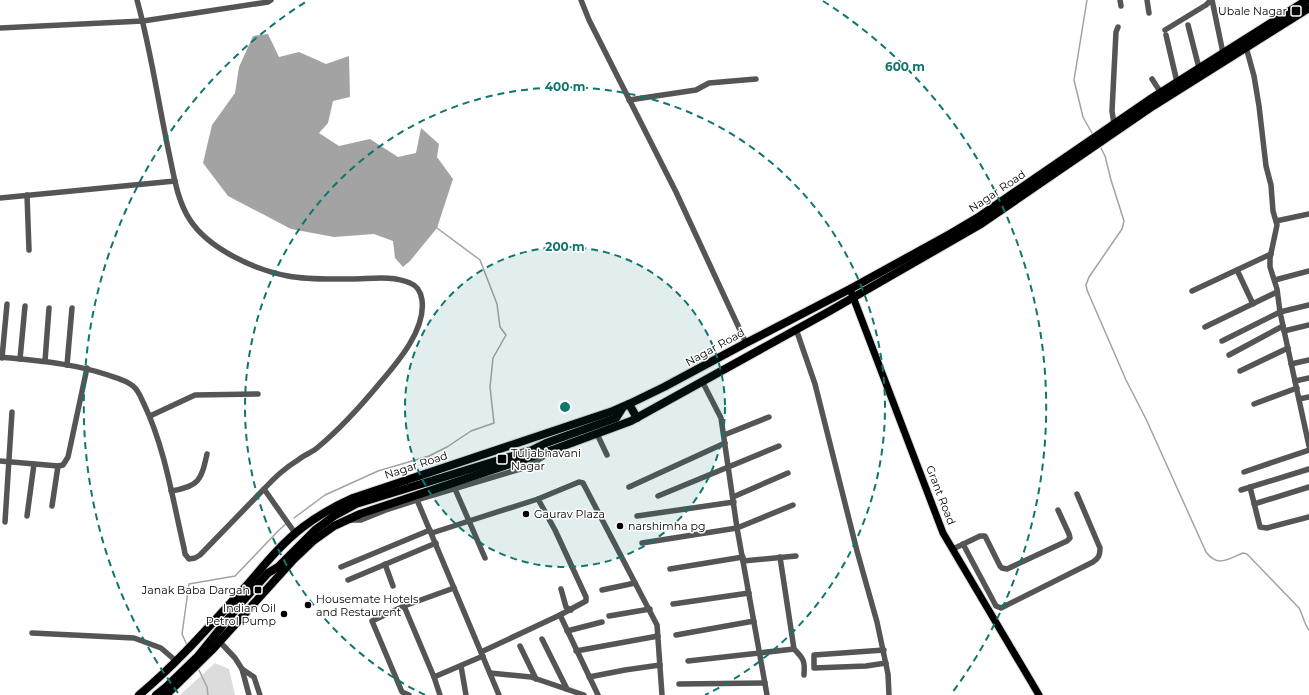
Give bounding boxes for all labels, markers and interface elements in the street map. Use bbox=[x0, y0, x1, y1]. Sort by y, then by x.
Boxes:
place label: Ubale Nagar bbox=[1218, 4, 1287, 18]
marker: Ubale Nagar bbox=[1290, 5, 1302, 17]
text: 600 m bbox=[885, 59, 925, 74]
text: 400 m bbox=[545, 79, 585, 94]
street label: Nagar Road bbox=[966, 167, 1028, 215]
text: 200 m bbox=[545, 239, 585, 254]
street label: Nagar Road bbox=[683, 325, 747, 369]
centre of rings bbox=[558, 400, 572, 414]
place label: Tuljabhavani Nagar bbox=[511, 446, 581, 473]
street label: Nagar Road bbox=[383, 448, 449, 482]
marker: Tuljabhavani Nagar bbox=[496, 453, 508, 465]
street label: Grant Road bbox=[923, 463, 959, 527]
place label: Gaurav Plaza bbox=[534, 507, 605, 521]
marker: Gaurav Plaza bbox=[521, 509, 531, 519]
place label: narshimha pg bbox=[628, 519, 706, 533]
marker: narshimha pg bbox=[615, 521, 625, 531]
place label: Janak Baba Dargah bbox=[141, 583, 250, 597]
marker: Janak Baba Dargah bbox=[253, 585, 263, 595]
place label: Housemate Hotels and Restaurent bbox=[316, 592, 419, 619]
marker: Housemate Hotels and Restaurent bbox=[303, 600, 313, 610]
place label: Indian Oil Petrol Pump bbox=[206, 601, 276, 628]
marker: Indian Oil Petrol Pump bbox=[279, 609, 289, 619]

